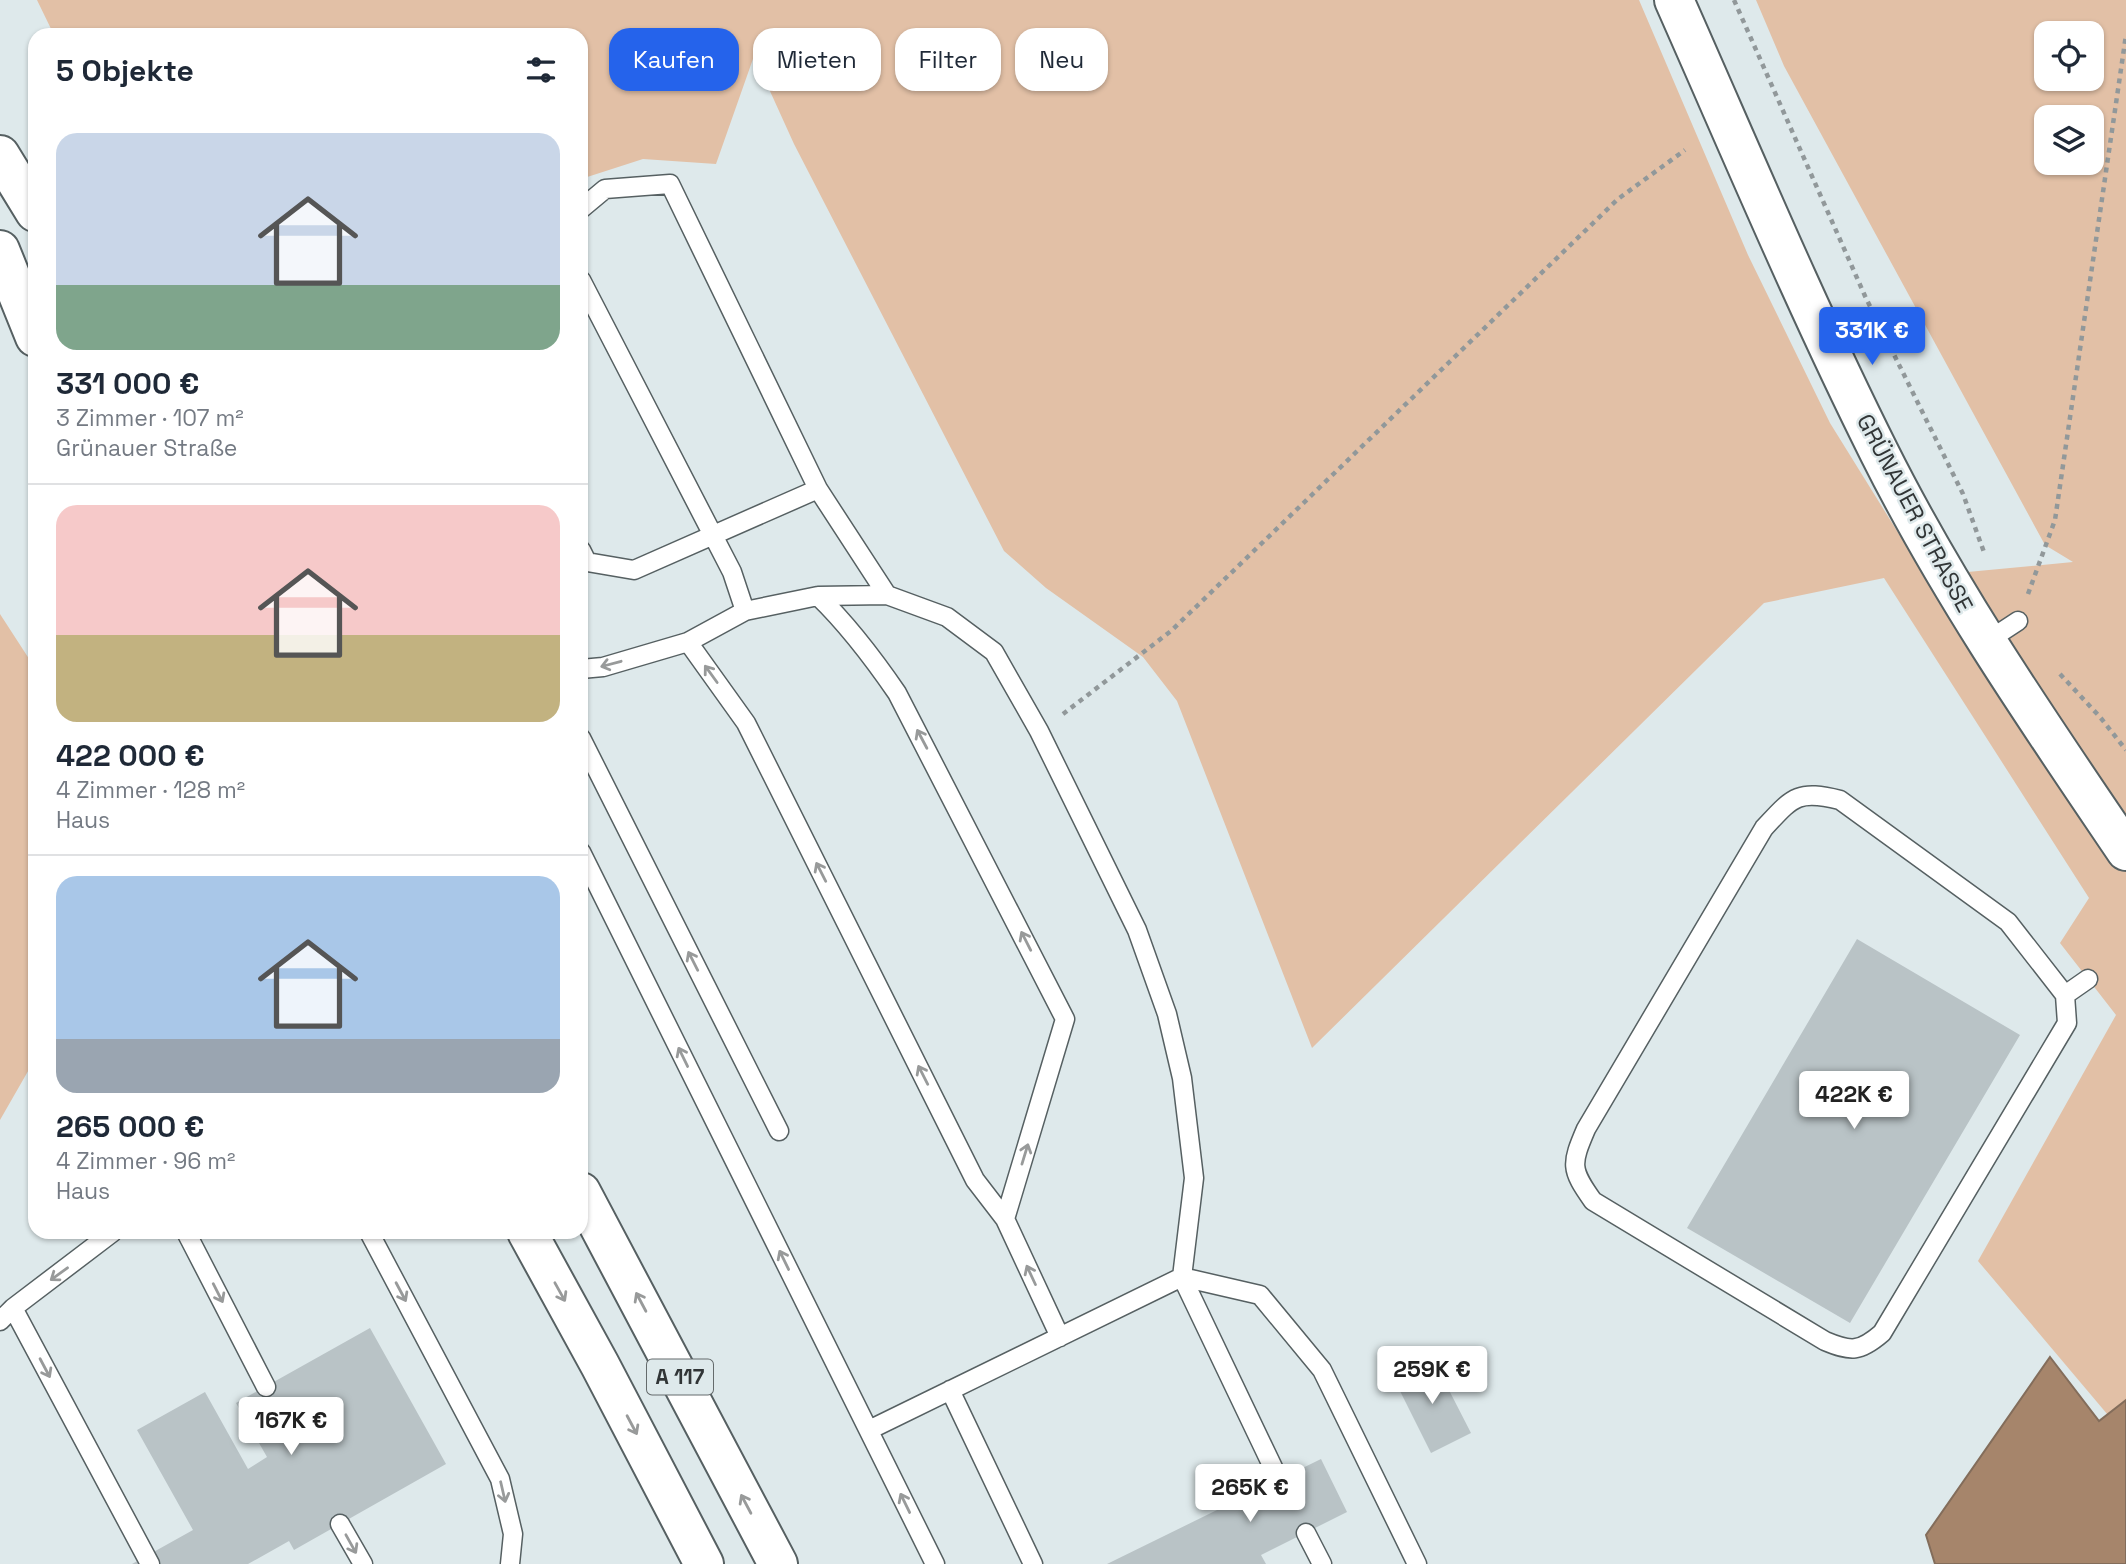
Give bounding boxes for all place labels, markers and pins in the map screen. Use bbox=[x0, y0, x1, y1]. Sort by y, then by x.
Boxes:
pin: 331K € bbox=[1815, 308, 1929, 367]
pin: 422K € bbox=[1797, 1072, 1911, 1131]
pin: 259K € bbox=[1375, 1346, 1489, 1406]
pin: 167K € bbox=[234, 1398, 348, 1457]
pin: 265K € bbox=[1193, 1464, 1307, 1524]

